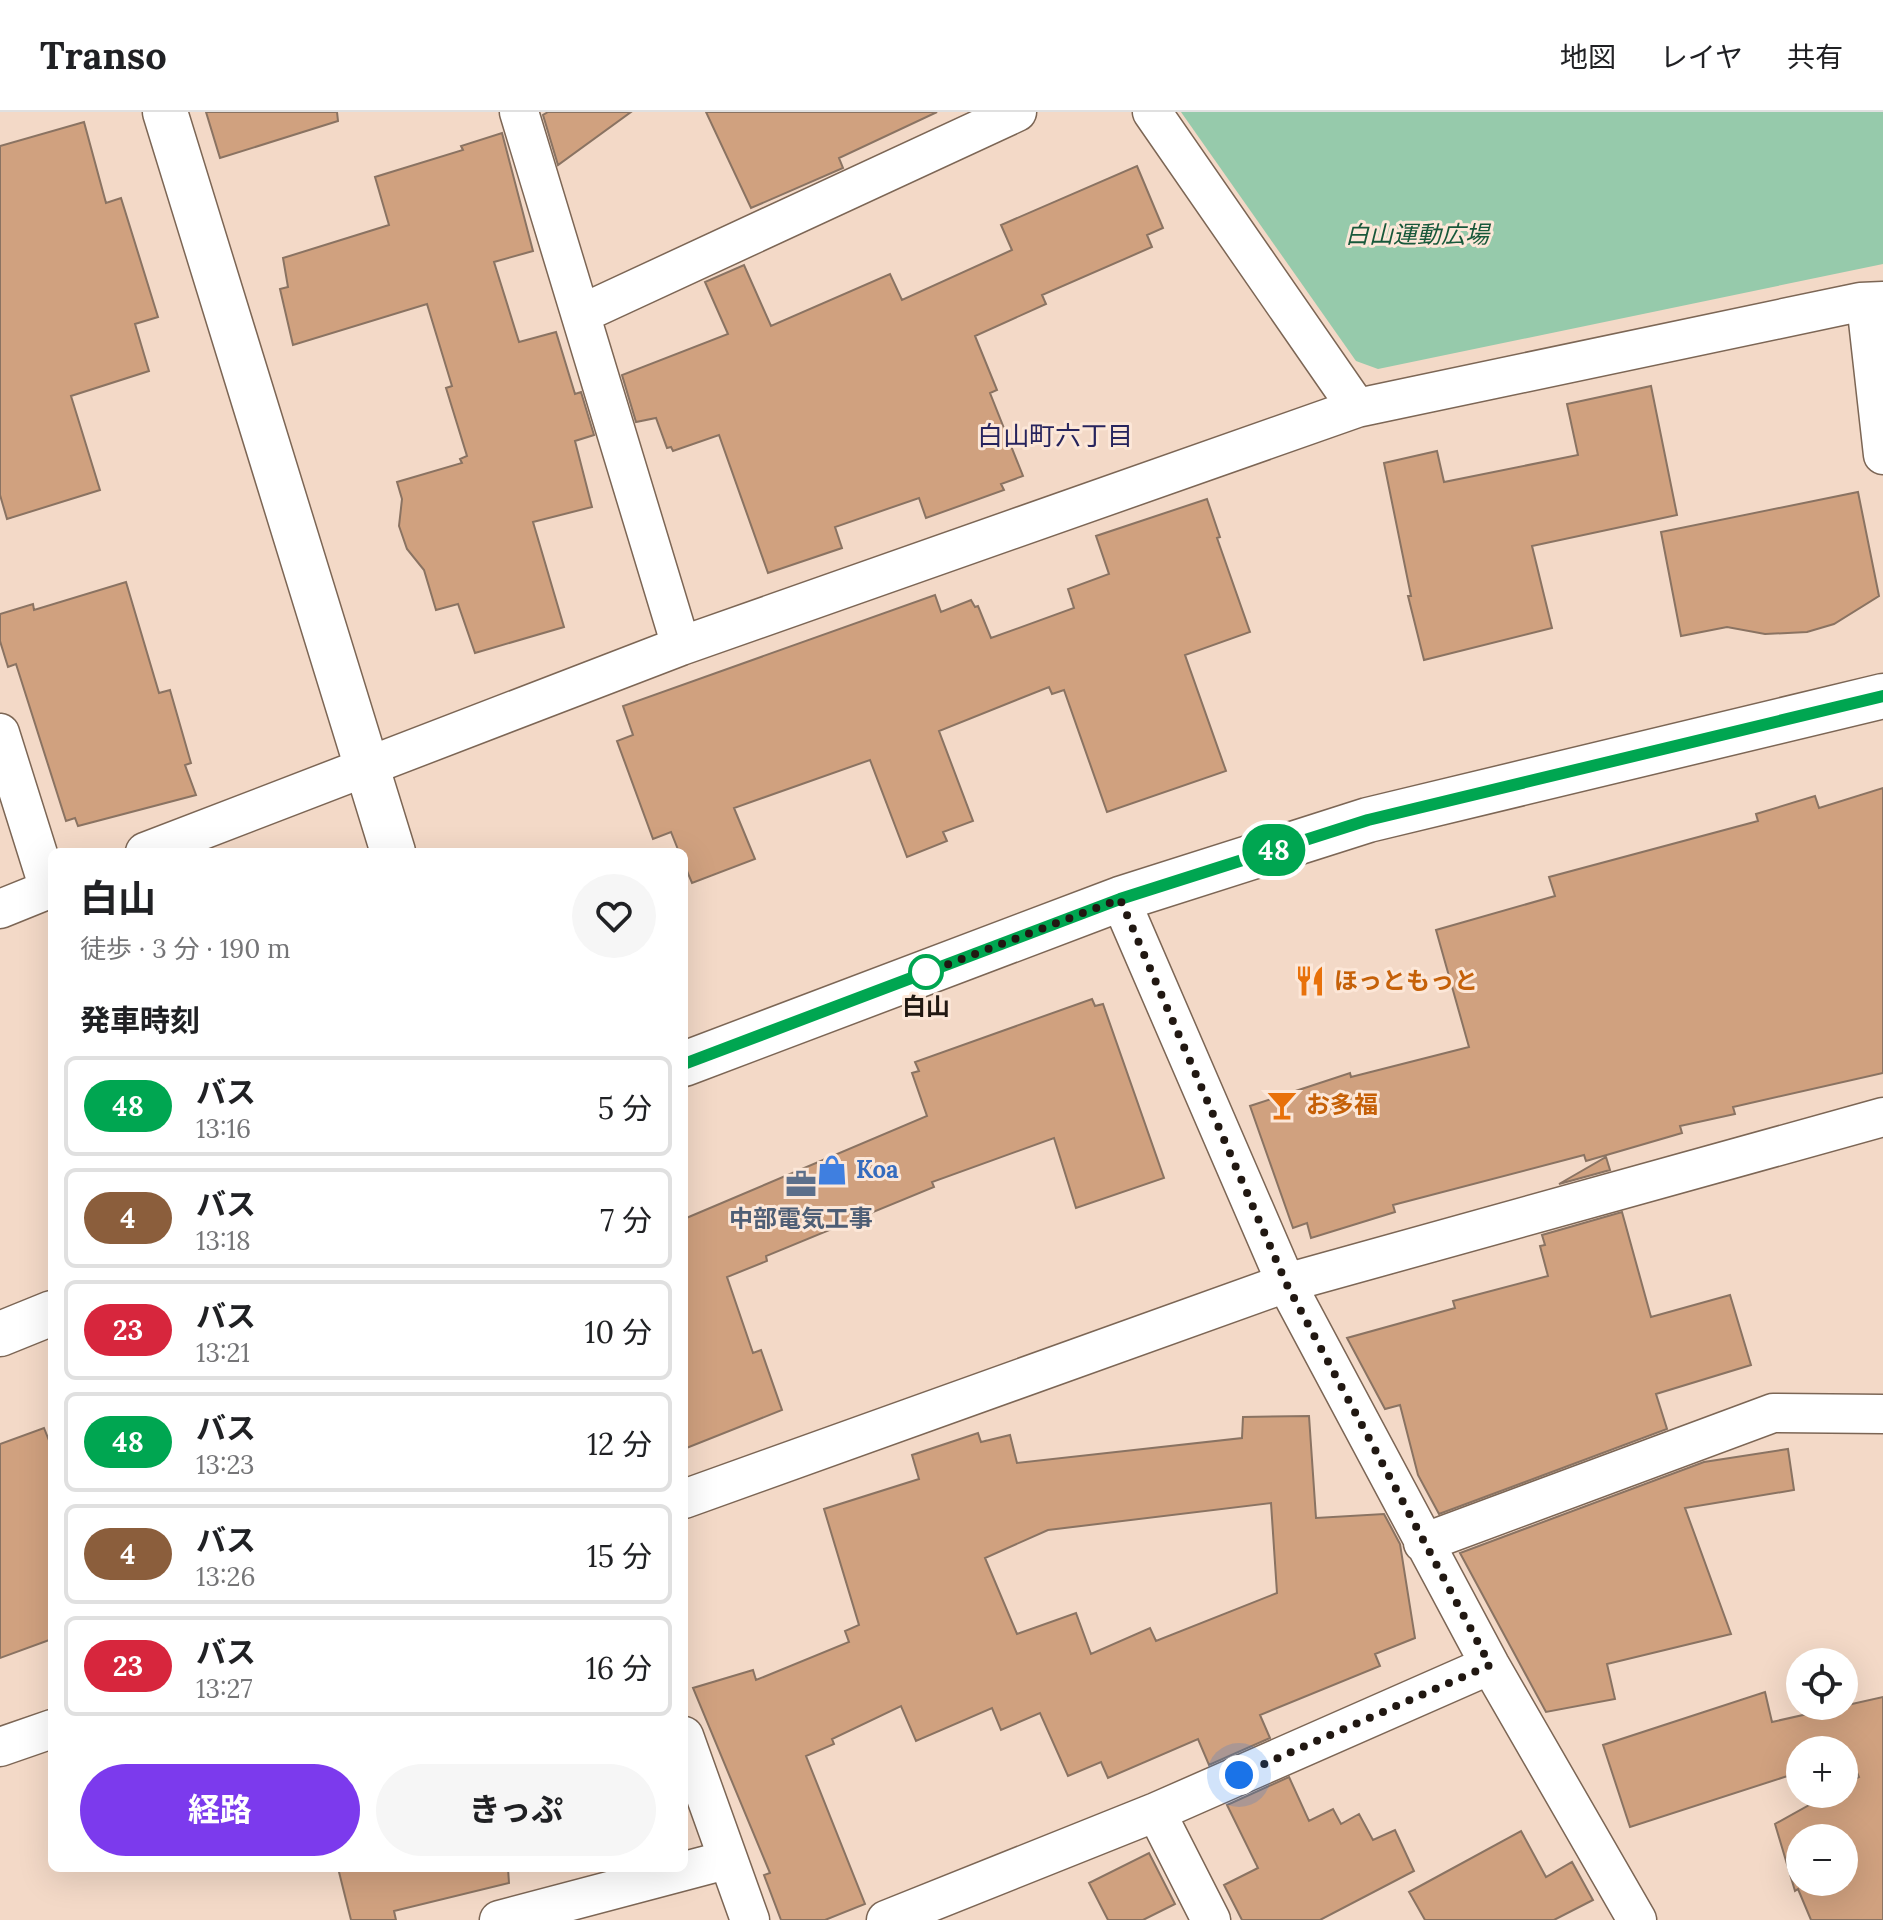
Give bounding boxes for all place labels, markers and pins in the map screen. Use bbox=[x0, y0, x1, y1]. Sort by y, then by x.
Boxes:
marker: 白山 bbox=[909, 955, 943, 989]
restaurant icon: ほっともっと bbox=[1293, 964, 1327, 998]
place label: ほっともっと bbox=[1334, 965, 1478, 996]
place label: 白山 bbox=[902, 991, 950, 1022]
bar icon: お多福 bbox=[1265, 1088, 1299, 1122]
place label: お多福 bbox=[1306, 1089, 1378, 1120]
shop icon: Koa bbox=[815, 1153, 849, 1187]
place label: Koa bbox=[856, 1154, 899, 1185]
office icon: 中部電気工事 bbox=[784, 1167, 818, 1201]
place label: 中部電気工事 bbox=[729, 1203, 873, 1234]

